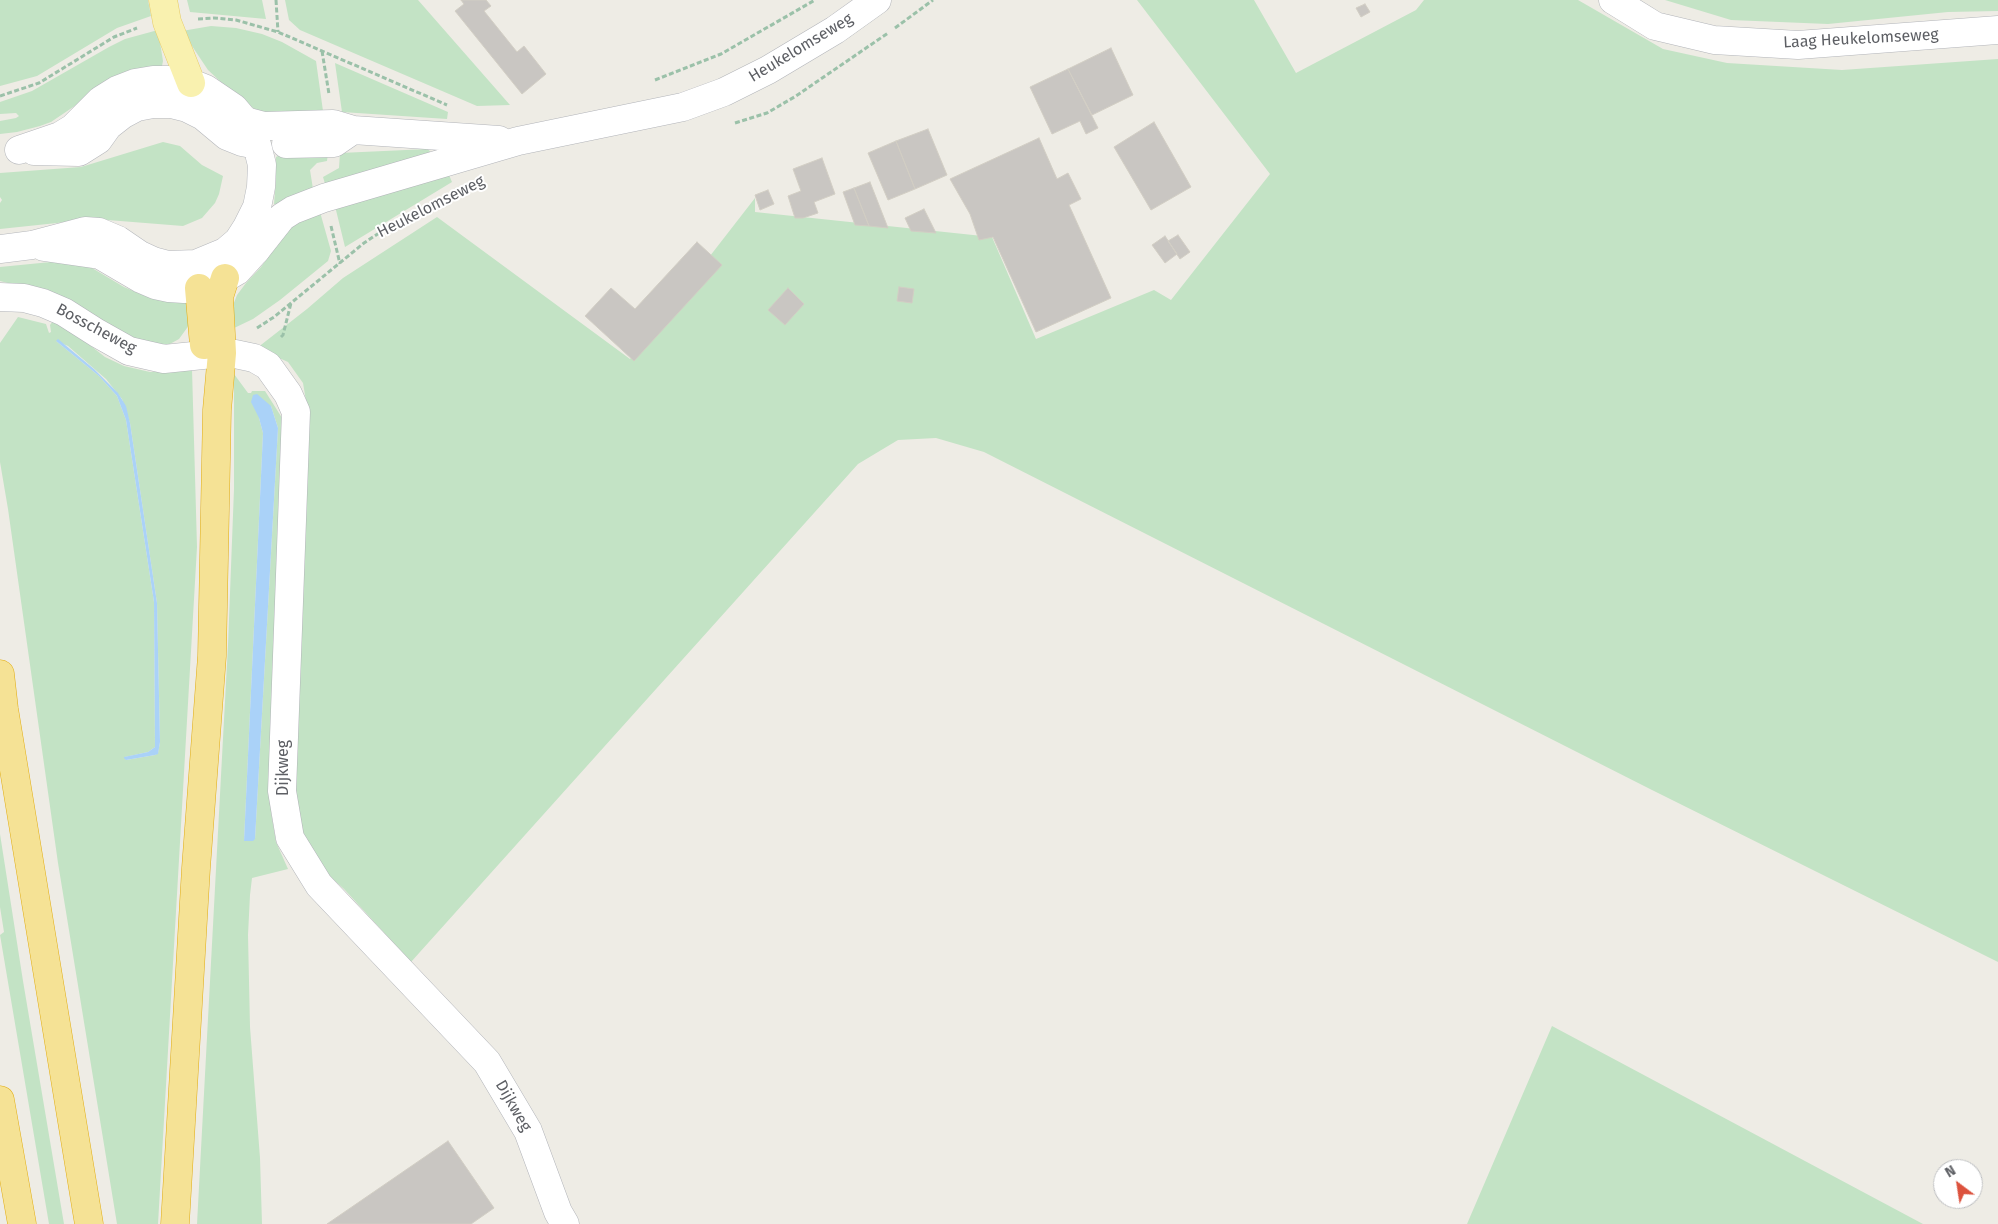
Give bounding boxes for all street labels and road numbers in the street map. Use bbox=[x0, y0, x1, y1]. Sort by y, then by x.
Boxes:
street label: Heukelomseweg bbox=[745, 9, 857, 87]
street label: Laag Heukelomseweg bbox=[1783, 25, 1939, 53]
street label: Heukelomseweg bbox=[374, 172, 488, 242]
street label: Bosscheweg bbox=[53, 300, 139, 358]
street label: Dijkweg bbox=[274, 740, 294, 796]
street label: Dijkweg bbox=[491, 1077, 535, 1135]

